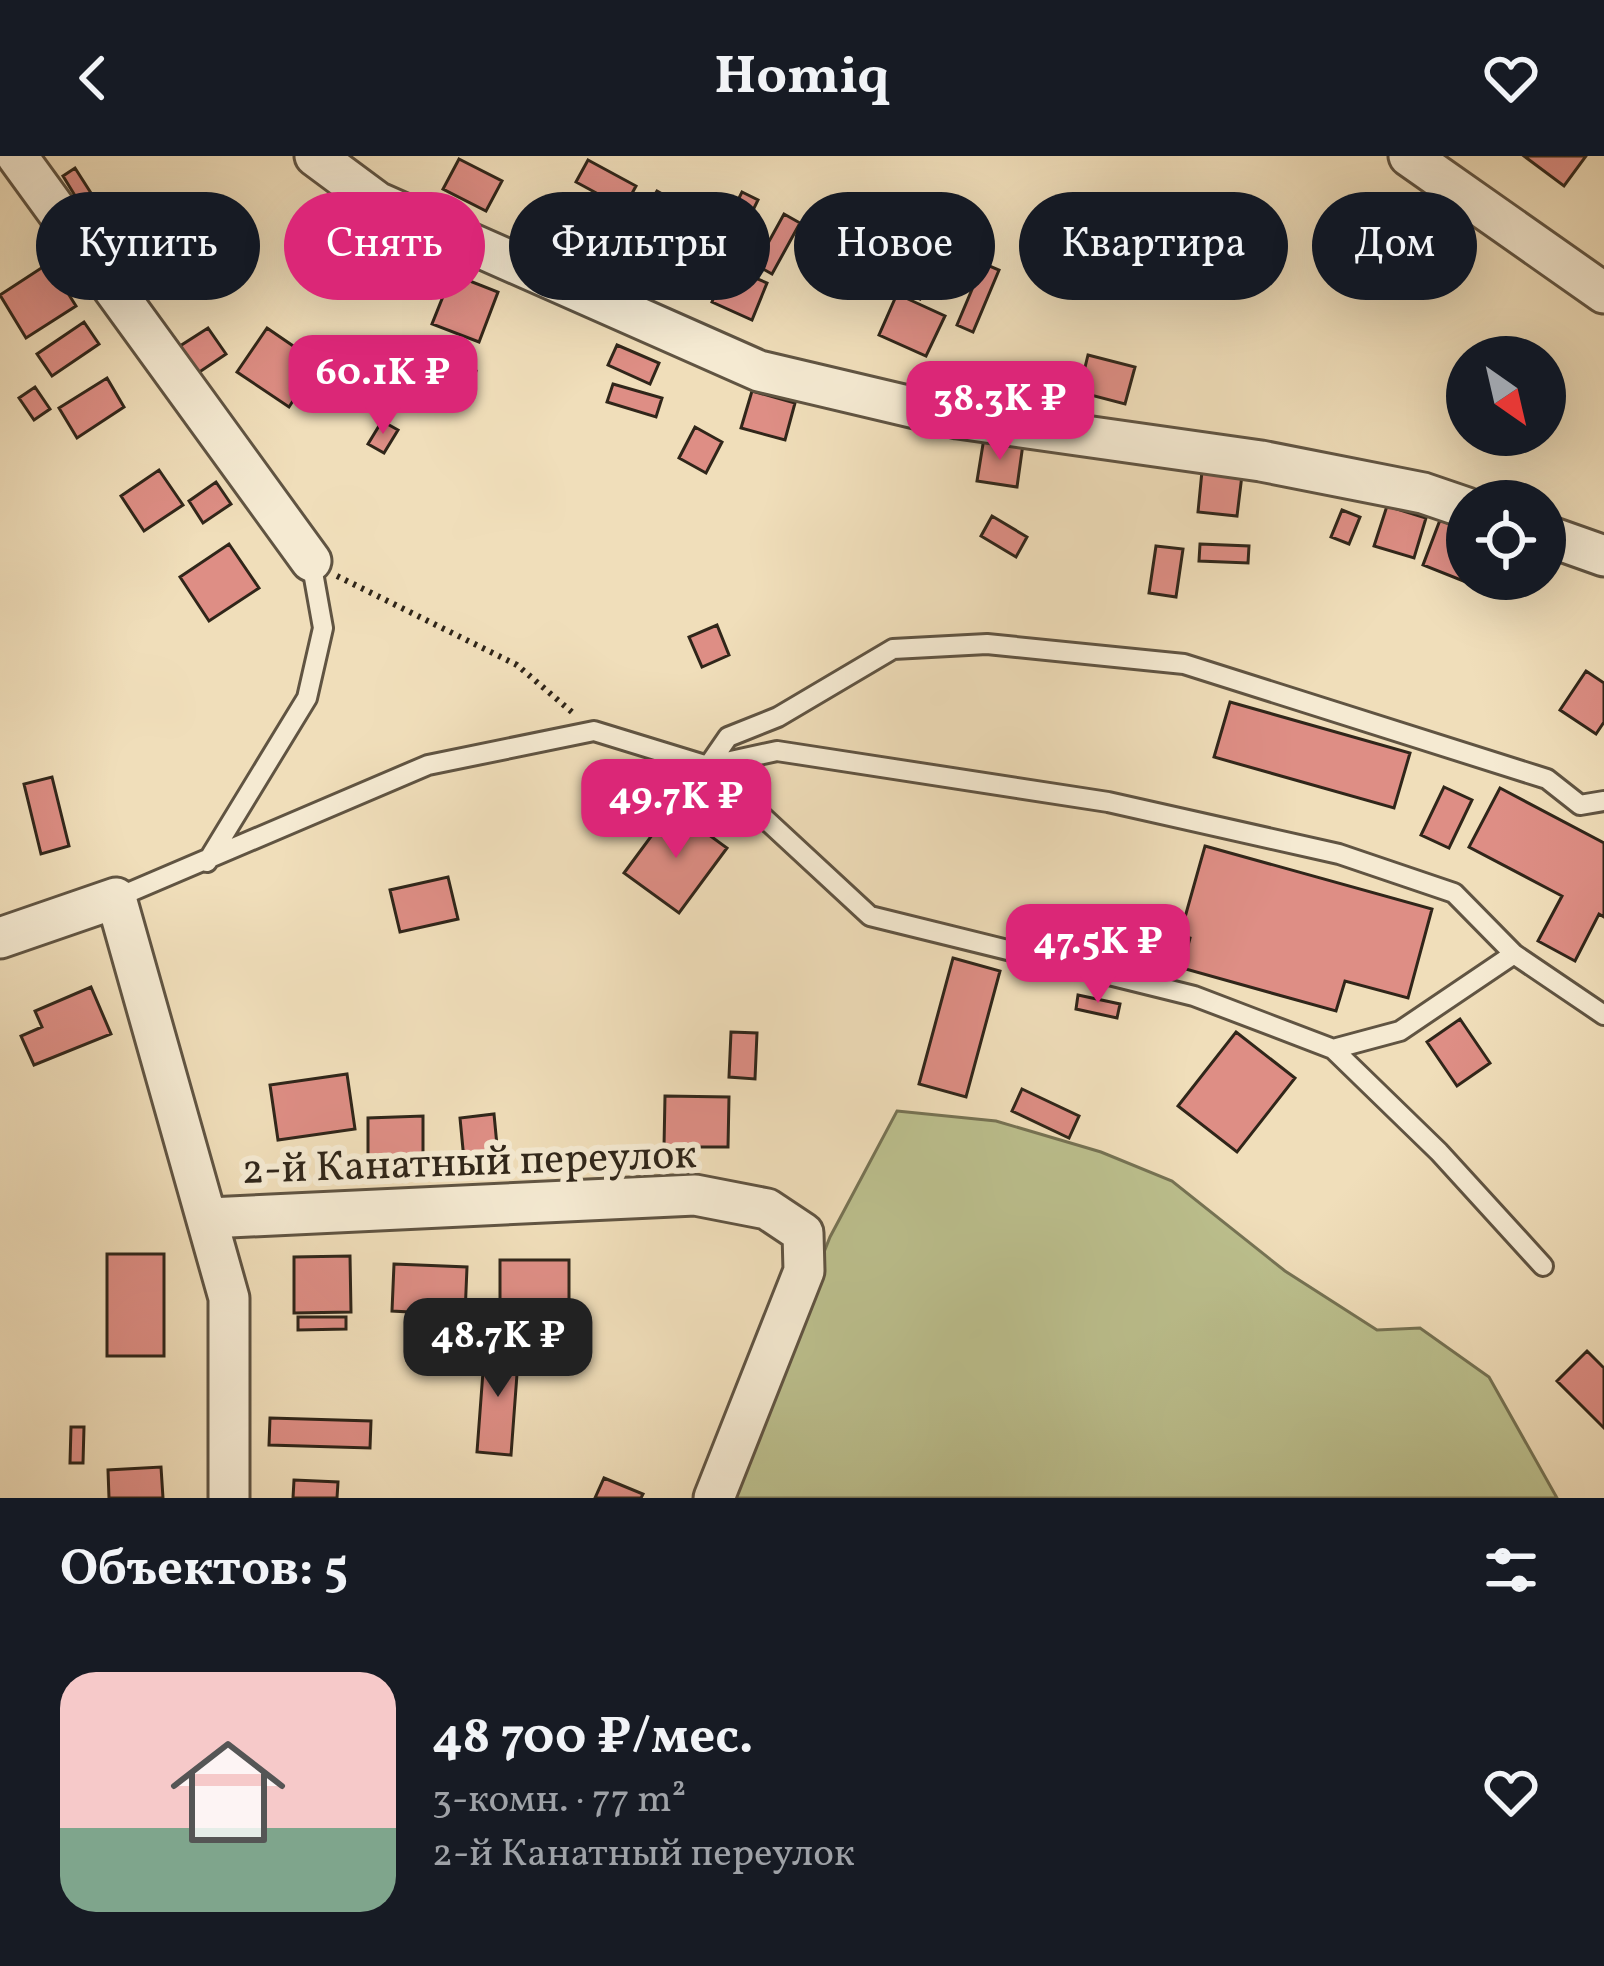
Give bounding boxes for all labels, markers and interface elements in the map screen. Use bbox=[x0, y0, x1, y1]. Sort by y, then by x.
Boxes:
text: Homiq bbox=[714, 41, 890, 116]
icon: back bbox=[60, 45, 126, 111]
icon: heart bbox=[1478, 45, 1544, 111]
chip: Купить bbox=[36, 192, 260, 300]
chip: Снять bbox=[284, 192, 485, 300]
chip: Фильтры bbox=[509, 192, 770, 300]
chip: Новое bbox=[794, 192, 995, 300]
chip: Квартира bbox=[1019, 192, 1288, 300]
chip: Дом bbox=[1312, 192, 1477, 300]
pin: 60.1K ₽ bbox=[272, 335, 494, 437]
north arrow bbox=[1446, 336, 1566, 456]
map controls bbox=[1446, 336, 1566, 600]
text: 60.1K ₽ bbox=[316, 347, 450, 401]
pin: 38.3K ₽ bbox=[889, 361, 1111, 463]
text: 38.3K ₽ bbox=[933, 373, 1067, 427]
button: locate bbox=[1446, 480, 1566, 600]
pin: 49.7K ₽ bbox=[565, 759, 787, 861]
text: 49.7K ₽ bbox=[608, 771, 744, 825]
pin: 47.5K ₽ bbox=[987, 904, 1209, 1006]
text: 47.5K ₽ bbox=[1033, 916, 1163, 970]
street label: 2-й Канатный переулок bbox=[241, 1127, 698, 1202]
pin: 48.7K ₽ bbox=[387, 1298, 609, 1400]
text: 48.7K ₽ bbox=[430, 1310, 566, 1364]
text: Объектов: 5 bbox=[60, 1535, 348, 1606]
icon: filters bbox=[1478, 1537, 1544, 1603]
text: 48 700 ₽/мес. bbox=[432, 1703, 754, 1774]
icon: home bbox=[156, 1720, 300, 1864]
icon: heart bbox=[1478, 1759, 1544, 1825]
text: 3-комн. · 77 m² bbox=[432, 1774, 686, 1828]
text: 2-й Канатный переулок bbox=[432, 1828, 855, 1882]

